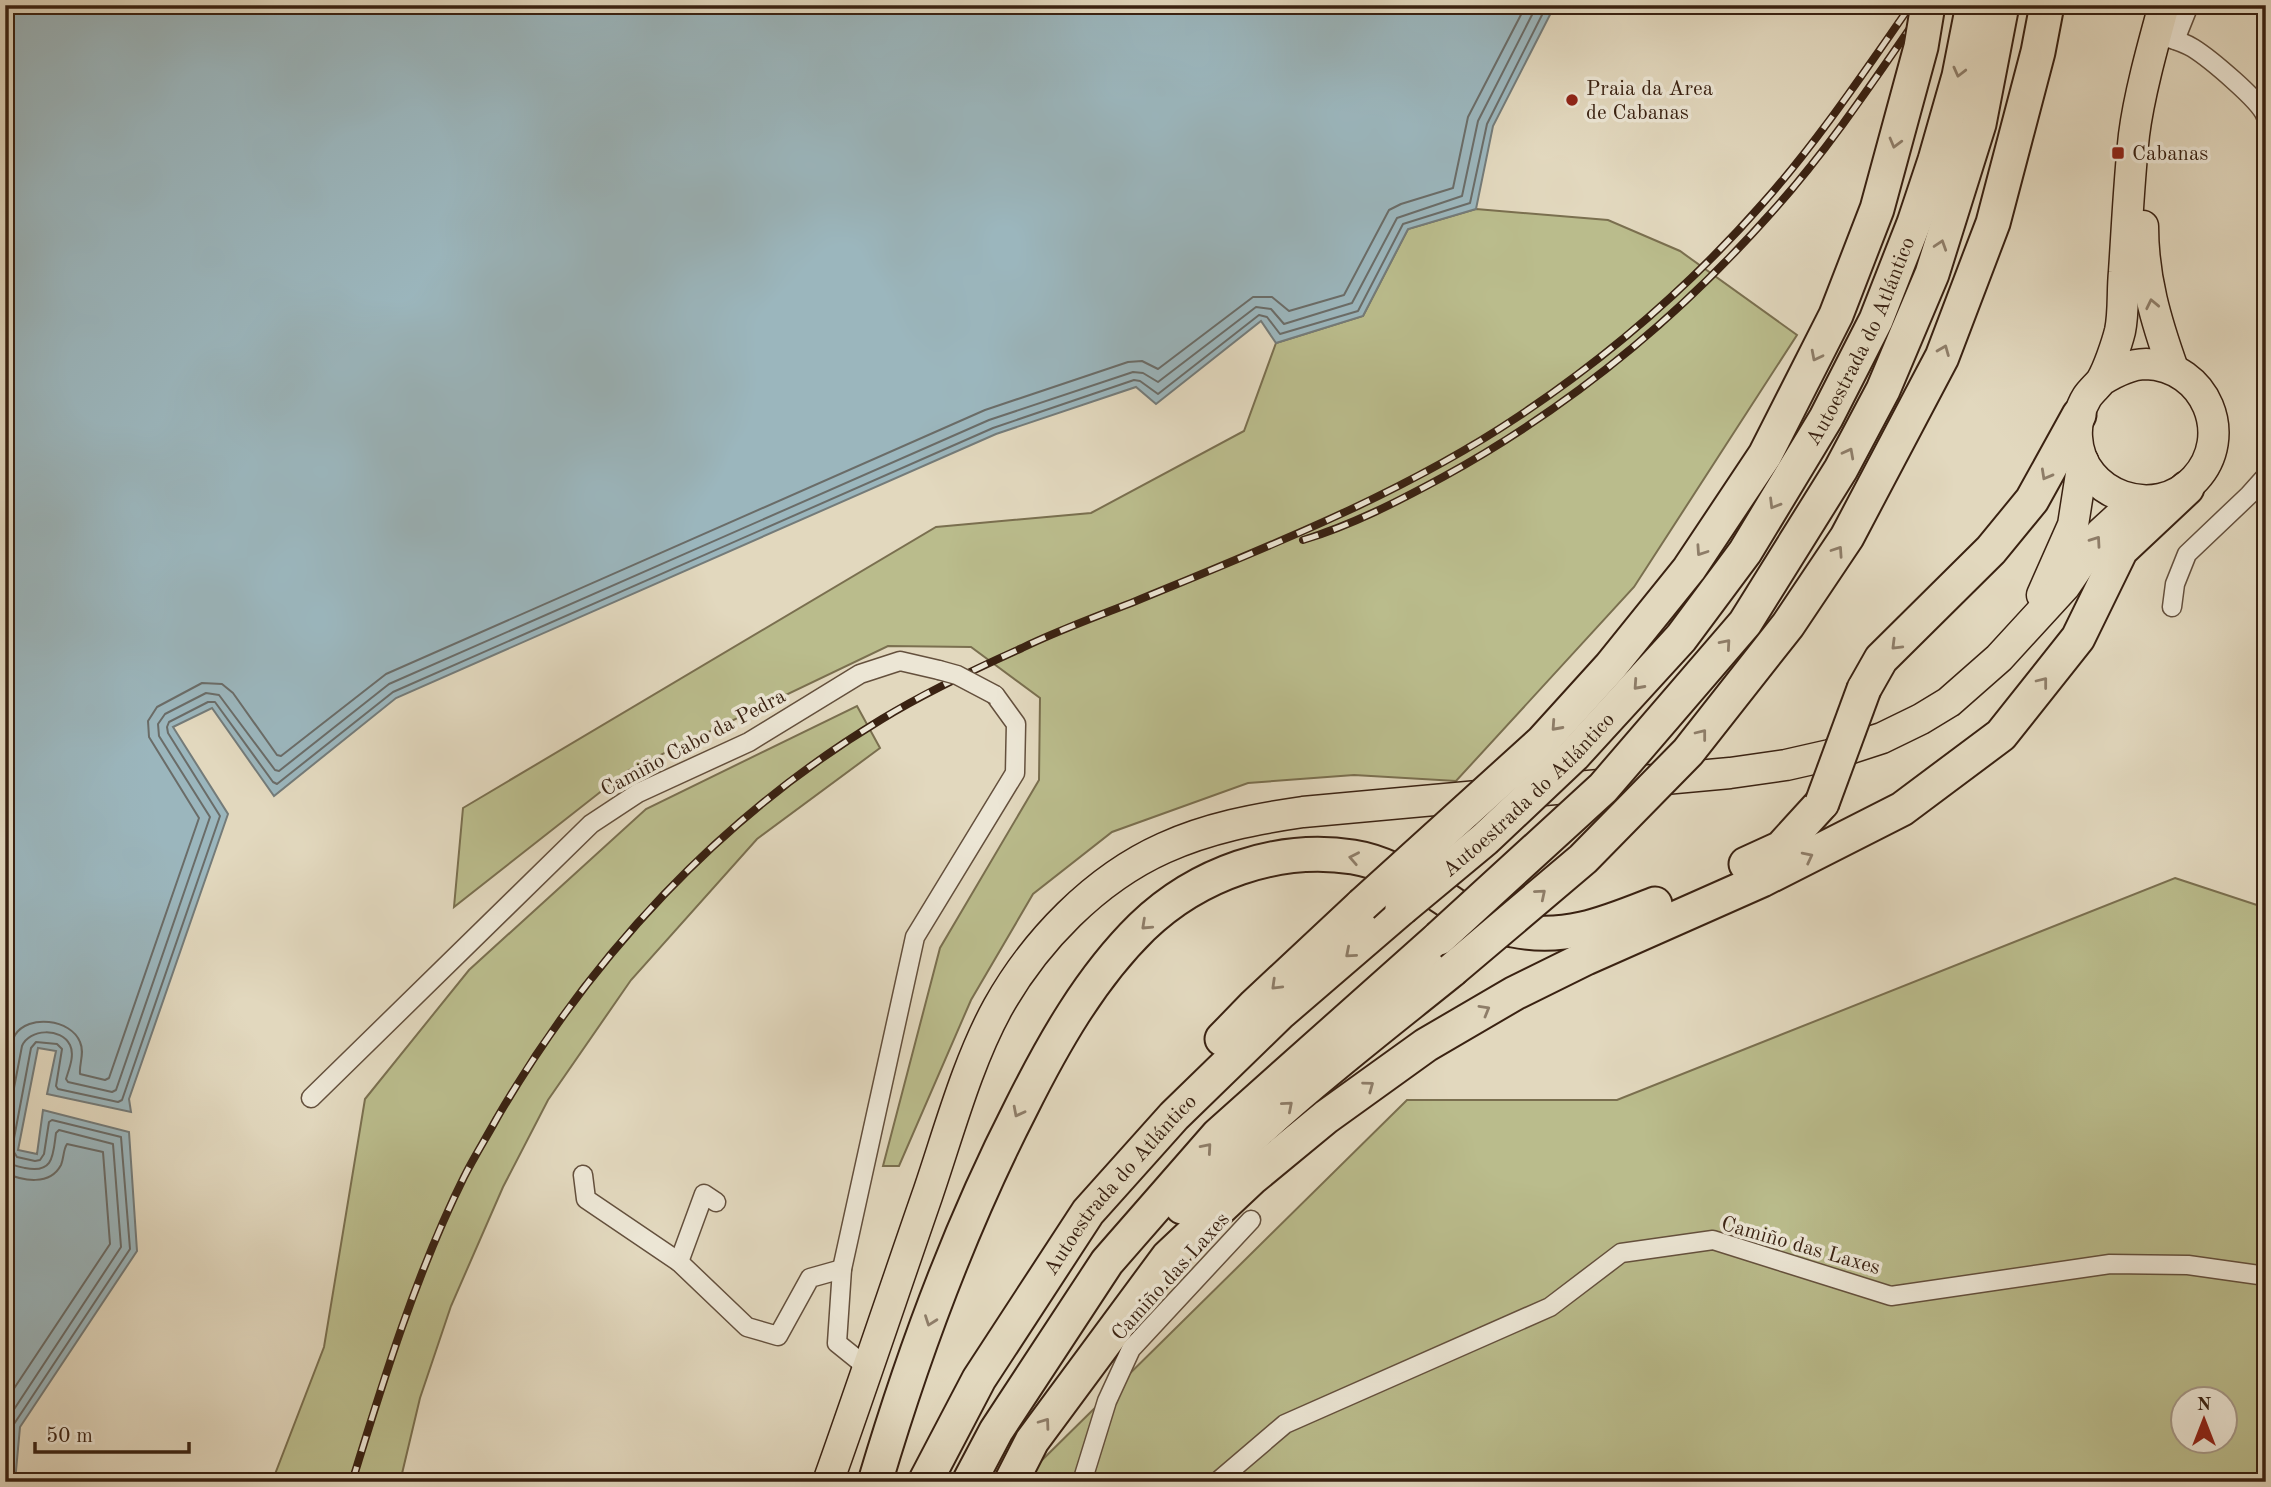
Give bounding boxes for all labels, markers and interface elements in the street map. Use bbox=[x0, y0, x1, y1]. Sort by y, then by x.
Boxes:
one-way arrow bbox=[1953, 66, 1967, 78]
place label: Praia da Area de Cabanas bbox=[1586, 79, 1713, 124]
marker: Praia da Area de Cabanas bbox=[1564, 92, 1580, 108]
one-way arrow bbox=[1889, 137, 1903, 149]
place label: Cabanas bbox=[2132, 144, 2208, 165]
marker: Cabanas bbox=[2110, 145, 2126, 161]
street label: Autoestrada do Atlántico bbox=[1803, 234, 1919, 450]
one-way arrow bbox=[1933, 240, 1947, 252]
one-way arrow bbox=[2146, 299, 2160, 311]
one-way arrow bbox=[1936, 345, 1950, 358]
one-way arrow bbox=[1810, 349, 1824, 361]
one-way arrow bbox=[1841, 448, 1854, 460]
one-way arrow bbox=[2041, 468, 2054, 480]
one-way arrow bbox=[1769, 497, 1782, 510]
one-way arrow bbox=[2088, 536, 2100, 549]
one-way arrow bbox=[1696, 544, 1709, 557]
one-way arrow bbox=[1829, 546, 1842, 559]
one-way arrow bbox=[1891, 636, 1904, 649]
one-way arrow bbox=[1718, 639, 1730, 652]
one-way arrow bbox=[1633, 677, 1646, 690]
one-way arrow bbox=[2035, 677, 2048, 689]
street label: Camiño Cabo da Pedra bbox=[598, 686, 790, 801]
street label: Autoestrada do Atlántico bbox=[1439, 709, 1619, 881]
one-way arrow bbox=[1551, 718, 1564, 731]
one-way arrow bbox=[1694, 729, 1707, 741]
one-way arrow bbox=[1348, 851, 1360, 866]
one-way arrow bbox=[1801, 851, 1813, 865]
one-way arrow bbox=[1533, 890, 1546, 902]
one-way arrow bbox=[1141, 917, 1154, 929]
one-way arrow bbox=[1346, 945, 1359, 957]
one-way arrow bbox=[1271, 977, 1284, 989]
one-way arrow bbox=[1478, 1006, 1491, 1019]
one-way arrow bbox=[1362, 1082, 1374, 1094]
street label: Autoestrada do Atlántico bbox=[1041, 1091, 1201, 1280]
one-way arrow bbox=[1279, 1102, 1292, 1114]
one-way arrow bbox=[1013, 1105, 1027, 1117]
one-way arrow bbox=[1199, 1143, 1211, 1156]
street label: Camiño das Laxes bbox=[1108, 1209, 1234, 1345]
street label: Camiño das Laxes bbox=[1719, 1214, 1882, 1279]
one-way arrow bbox=[924, 1315, 938, 1327]
north arrow bbox=[2170, 1386, 2240, 1456]
text: N bbox=[2197, 1396, 2212, 1415]
scale bar bbox=[35, 1410, 189, 1454]
one-way arrow bbox=[1037, 1418, 1050, 1431]
text: 50 m bbox=[46, 1426, 93, 1447]

